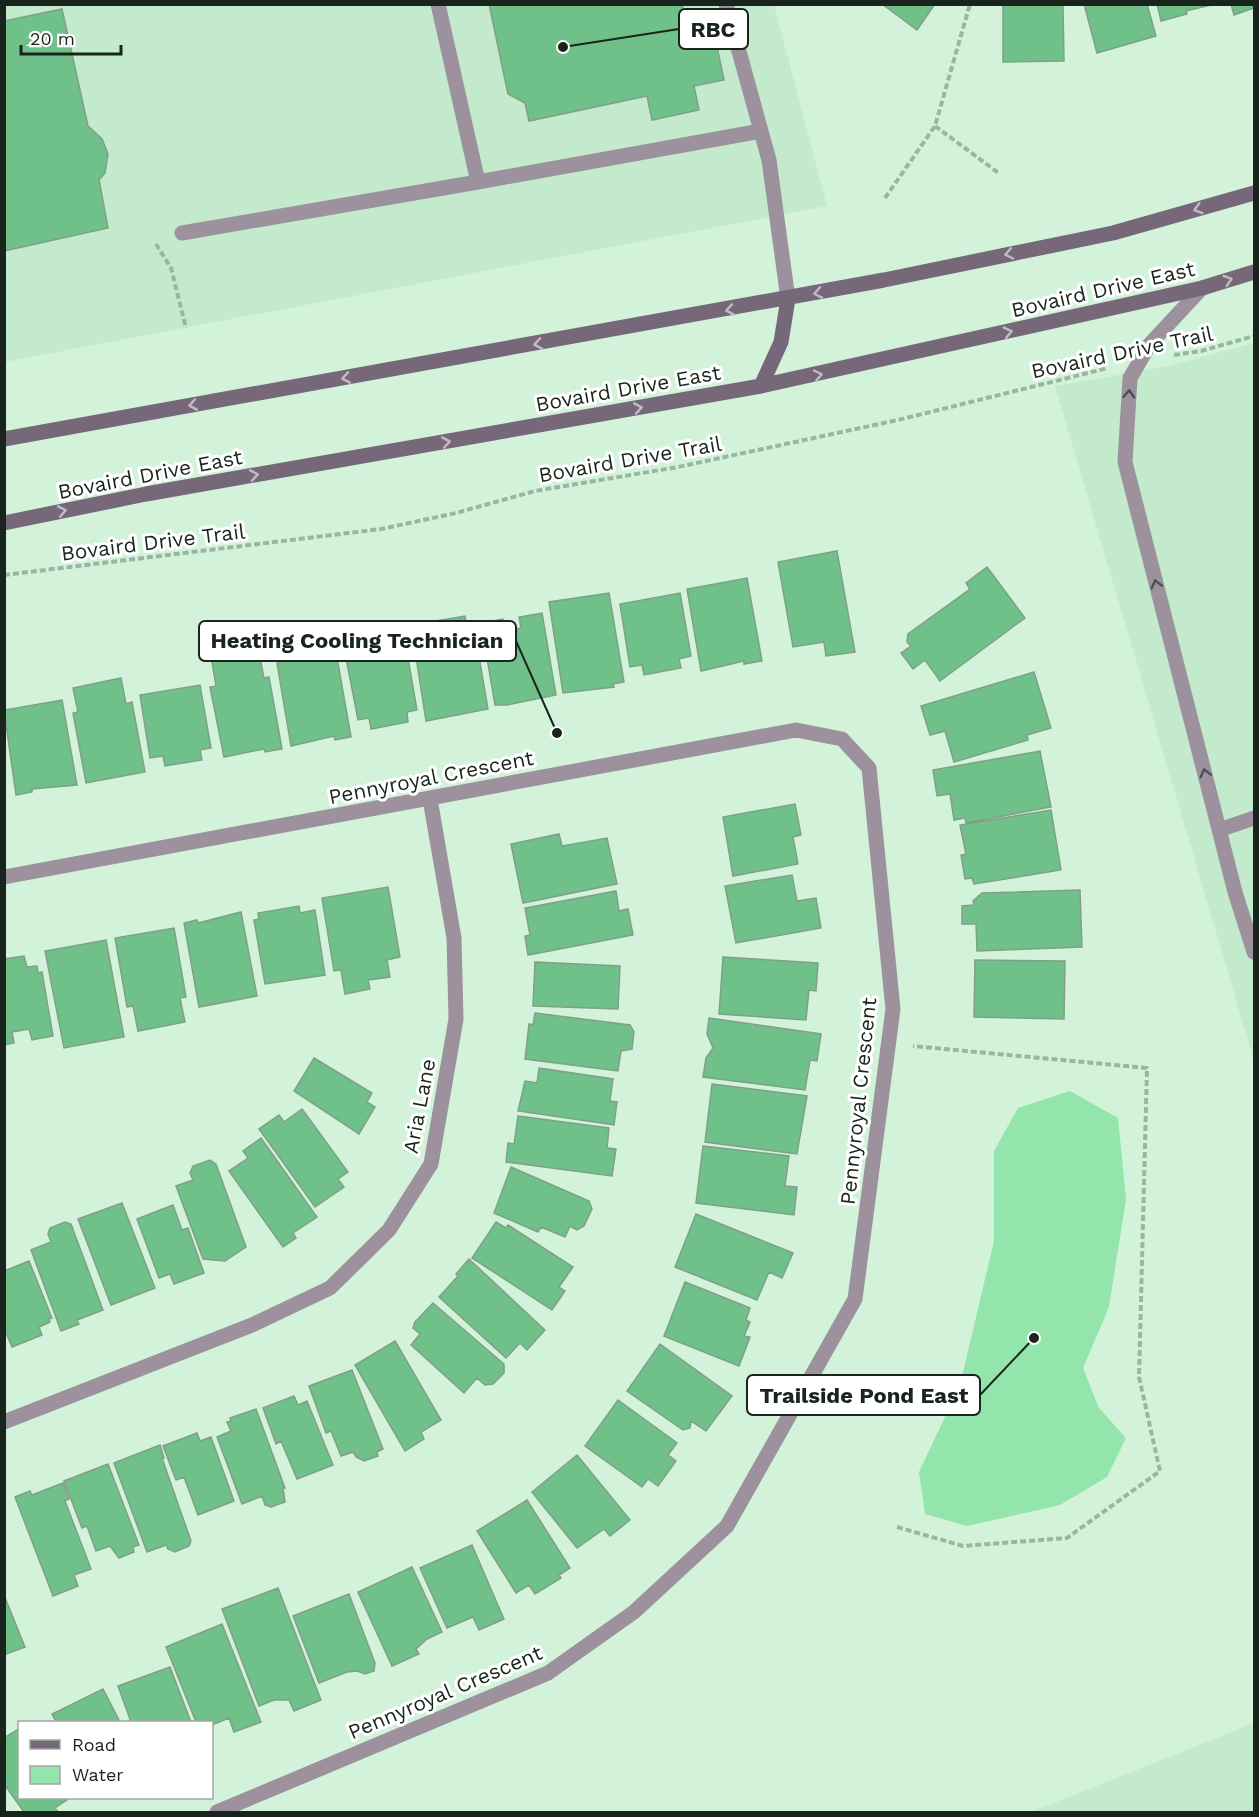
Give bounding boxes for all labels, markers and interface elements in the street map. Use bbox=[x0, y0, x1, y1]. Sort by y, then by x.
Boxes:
callout: RBC bbox=[679, 9, 748, 49]
text: RBC bbox=[690, 17, 736, 42]
scale bar bbox=[21, 18, 122, 56]
text: 20 m bbox=[30, 28, 75, 49]
one-way arrow bbox=[1193, 202, 1204, 214]
one-way arrow bbox=[1004, 247, 1014, 260]
street label: Bovaird Drive East bbox=[1009, 256, 1197, 322]
one-way arrow bbox=[1222, 275, 1233, 287]
one-way arrow bbox=[813, 286, 823, 299]
one-way arrow bbox=[725, 303, 735, 315]
street label: Bovaird Drive Trail bbox=[1029, 320, 1216, 383]
one-way arrow bbox=[1003, 326, 1013, 339]
one-way arrow bbox=[533, 337, 543, 350]
street label: Bovaird Drive East bbox=[533, 359, 723, 417]
one-way arrow bbox=[813, 369, 823, 382]
one-way arrow bbox=[341, 371, 351, 384]
one-way arrow bbox=[1122, 389, 1135, 398]
one-way arrow bbox=[188, 398, 198, 411]
one-way arrow bbox=[632, 402, 642, 415]
street label: Bovaird Drive Trail bbox=[537, 431, 724, 487]
one-way arrow bbox=[440, 436, 450, 449]
street label: Bovaird Drive East bbox=[56, 444, 245, 504]
one-way arrow bbox=[249, 470, 258, 482]
one-way arrow bbox=[57, 505, 67, 518]
street label: Bovaird Drive Trail bbox=[60, 518, 247, 566]
one-way arrow bbox=[1151, 580, 1164, 590]
callout: Heating Cooling Technician bbox=[199, 621, 516, 661]
text: Heating Cooling Technician bbox=[211, 628, 503, 653]
street label: Pennyroyal Crescent bbox=[326, 745, 536, 809]
one-way arrow bbox=[1199, 768, 1212, 778]
street label: Pennyroyal Crescent bbox=[835, 996, 881, 1206]
street label: Aria Lane bbox=[398, 1056, 440, 1156]
callout: Trailside Pond East bbox=[747, 1375, 980, 1415]
text: Trailside Pond East bbox=[760, 1383, 969, 1408]
street label: Pennyroyal Crescent bbox=[344, 1640, 546, 1744]
legend bbox=[18, 1721, 213, 1799]
text: Road bbox=[72, 1734, 116, 1755]
text: Water bbox=[72, 1764, 124, 1785]

